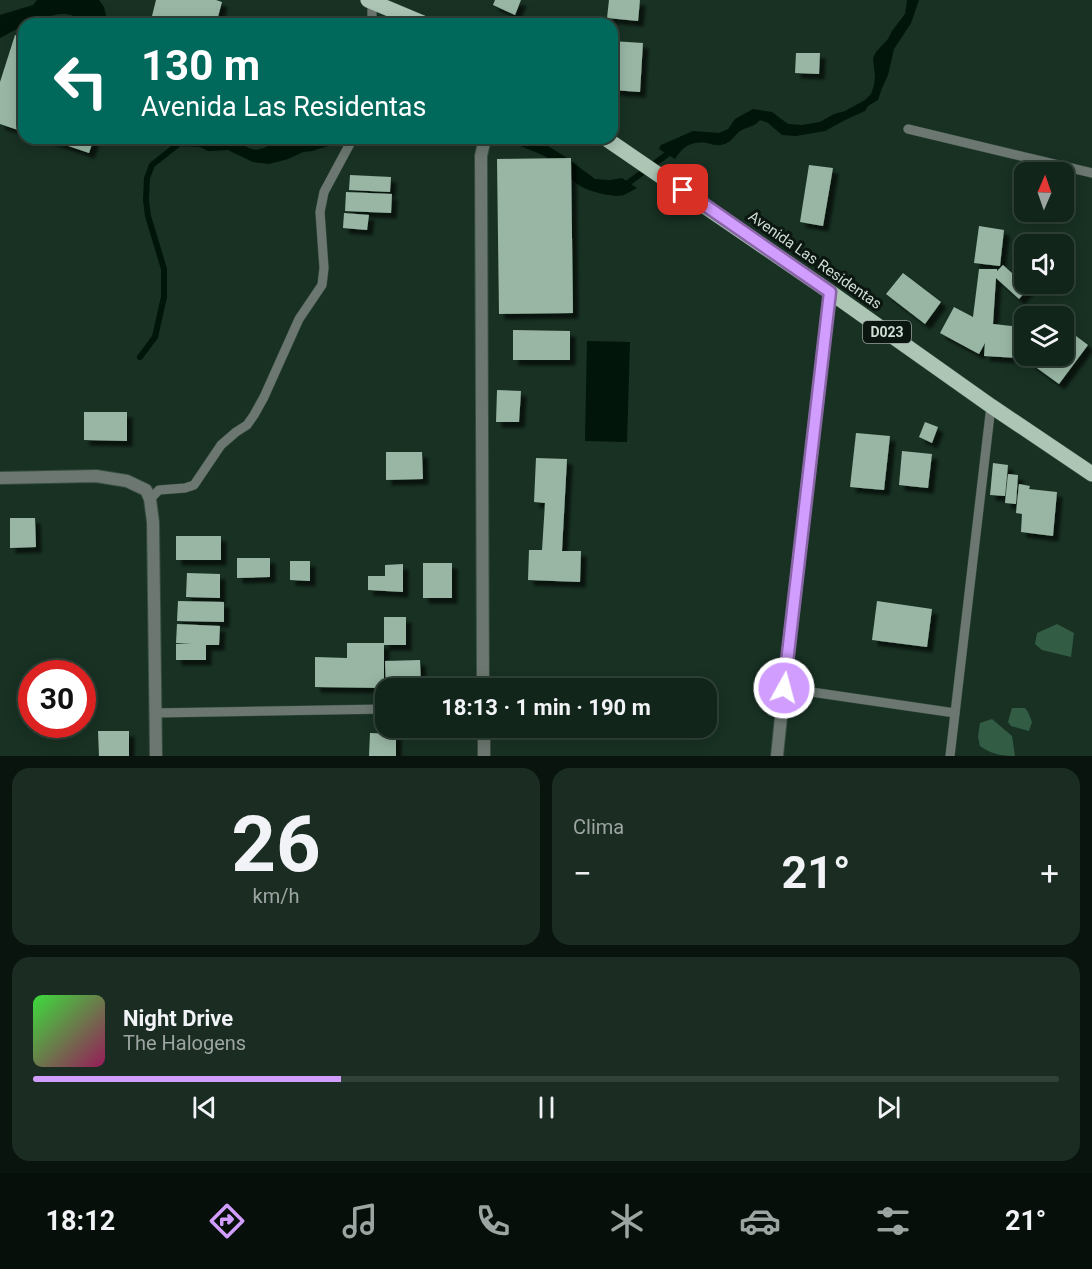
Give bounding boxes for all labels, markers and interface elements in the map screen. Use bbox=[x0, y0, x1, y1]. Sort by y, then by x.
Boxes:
text: 130 m bbox=[141, 41, 260, 90]
icon: left bbox=[42, 42, 120, 120]
text: Avenida Las Residentas bbox=[141, 91, 427, 123]
north arrow bbox=[1014, 162, 1074, 222]
map controls bbox=[1014, 162, 1074, 366]
pin bbox=[657, 164, 708, 215]
icon: arrive bbox=[666, 173, 699, 206]
street label: Avenida Las Residentas bbox=[745, 207, 885, 313]
button: sound bbox=[1014, 234, 1074, 294]
button: layers bbox=[1014, 306, 1074, 366]
road number: D023 bbox=[863, 321, 911, 343]
position arrow bbox=[752, 656, 816, 720]
speed limit sign: 30 bbox=[18, 660, 96, 738]
text: 18:13 · 1 min · 190 m bbox=[441, 695, 651, 720]
text: 26 bbox=[231, 799, 321, 890]
text: Clima bbox=[573, 815, 624, 839]
text: 21° bbox=[781, 846, 851, 899]
text: − bbox=[573, 854, 592, 893]
text: + bbox=[1040, 854, 1059, 893]
text: km/h bbox=[253, 884, 299, 908]
text: Night Drive bbox=[123, 1006, 233, 1031]
text: The Halogens bbox=[123, 1031, 246, 1055]
icon: previous bbox=[188, 1091, 221, 1124]
icon: pause bbox=[530, 1091, 563, 1124]
icon: next bbox=[872, 1091, 905, 1124]
icon: directions bbox=[206, 1200, 248, 1242]
icon: music bbox=[339, 1200, 381, 1242]
icon: phone bbox=[472, 1200, 514, 1242]
icon: climate bbox=[606, 1200, 648, 1242]
icon: car bbox=[739, 1200, 781, 1242]
icon: filters bbox=[872, 1200, 914, 1242]
text: 18:12 bbox=[46, 1205, 115, 1237]
text: 21° bbox=[1005, 1205, 1046, 1237]

